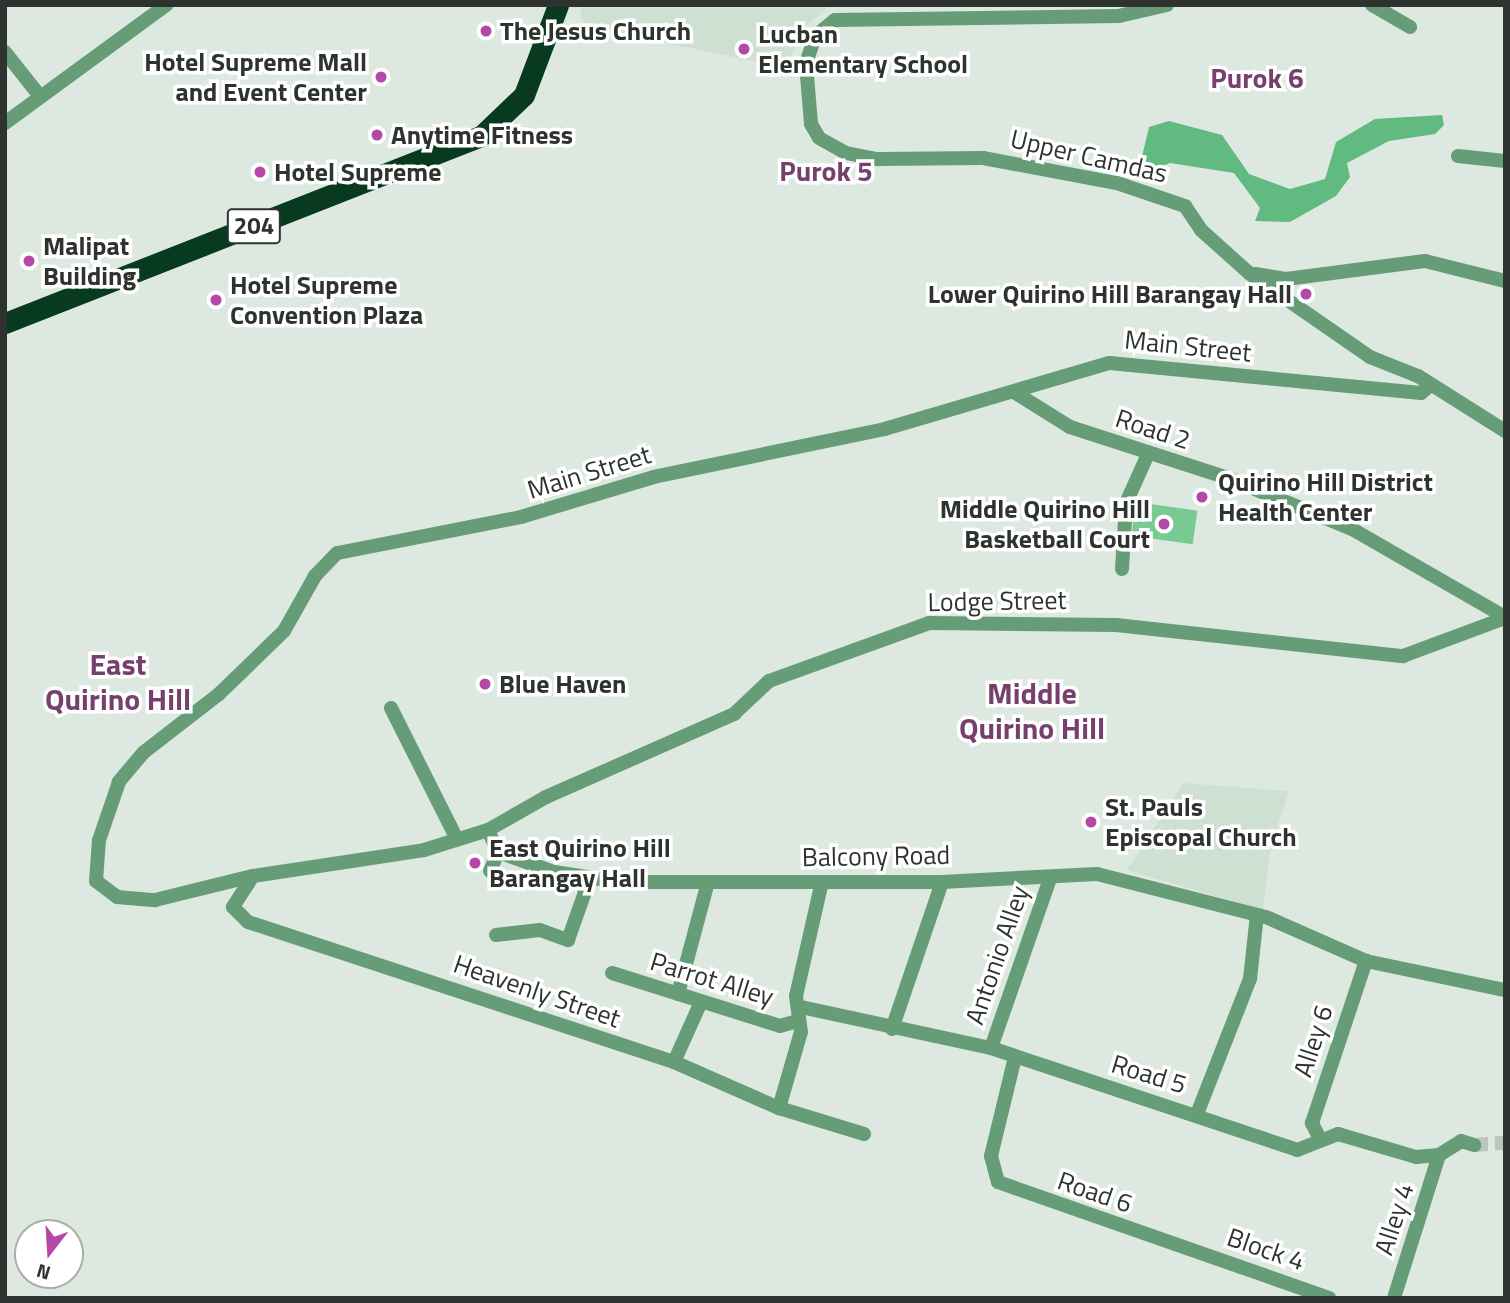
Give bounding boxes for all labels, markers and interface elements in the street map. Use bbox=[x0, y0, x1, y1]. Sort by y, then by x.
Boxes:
place label: The Jesus Church bbox=[500, 15, 691, 47]
place label: Lucban Elementary School bbox=[758, 18, 968, 80]
marker: The Jesus Church bbox=[478, 23, 494, 39]
marker: Lucban Elementary School bbox=[736, 41, 752, 57]
place label: Hotel Supreme Mall and Event Center bbox=[144, 46, 367, 108]
district label: Purok 6 bbox=[1210, 61, 1304, 95]
marker: Hotel Supreme Mall and Event Center bbox=[373, 69, 389, 85]
place label: Anytime Fitness bbox=[391, 119, 573, 151]
street label: Upper Camdas bbox=[1008, 123, 1170, 189]
marker: Anytime Fitness bbox=[369, 127, 385, 143]
district label: Purok 5 bbox=[779, 154, 873, 188]
place label: Hotel Supreme bbox=[274, 156, 441, 188]
marker: Hotel Supreme bbox=[252, 164, 268, 180]
road number: 204 bbox=[226, 206, 282, 246]
place label: Malipat Building bbox=[43, 230, 136, 292]
marker: Malipat Building bbox=[21, 253, 37, 269]
place label: Hotel Supreme Convention Plaza bbox=[230, 269, 423, 330]
place label: Lower Quirino Hill Barangay Hall bbox=[928, 278, 1292, 310]
marker: Lower Quirino Hill Barangay Hall bbox=[1298, 286, 1314, 302]
marker: Hotel Supreme Convention Plaza bbox=[208, 292, 224, 308]
street label: Main Street bbox=[1123, 324, 1253, 368]
street label: Road 2 bbox=[1112, 402, 1194, 456]
street label: Main Street bbox=[524, 438, 654, 506]
place label: Quirino Hill District Health Center bbox=[1218, 466, 1433, 528]
marker: Quirino Hill District Health Center bbox=[1192, 487, 1212, 507]
place label: Middle Quirino Hill Basketball Court bbox=[940, 493, 1150, 554]
marker: Middle Quirino Hill Basketball Court bbox=[1156, 516, 1172, 532]
street label: Lodge Street bbox=[927, 584, 1067, 618]
district label: East Quirino Hill bbox=[45, 646, 191, 716]
place label: Blue Haven bbox=[499, 668, 626, 700]
district label: Middle Quirino Hill bbox=[959, 675, 1105, 746]
marker: Blue Haven bbox=[477, 676, 493, 692]
place label: St. Pauls Episcopal Church bbox=[1105, 791, 1297, 852]
marker: St. Pauls Episcopal Church bbox=[1083, 814, 1099, 830]
place label: East Quirino Hill Barangay Hall bbox=[489, 832, 671, 894]
street label: Balcony Road bbox=[802, 839, 950, 873]
marker: East Quirino Hill Barangay Hall bbox=[467, 855, 483, 871]
street label: Antonio Alley bbox=[959, 882, 1035, 1028]
street label: Parrot Alley bbox=[646, 945, 778, 1013]
street label: Heavenly Street bbox=[450, 948, 624, 1034]
street label: Alley 6 bbox=[1287, 1001, 1339, 1081]
street label: Road 5 bbox=[1108, 1048, 1190, 1100]
street label: Road 6 bbox=[1054, 1165, 1136, 1219]
street label: Alley 4 bbox=[1368, 1179, 1420, 1259]
north arrow bbox=[14, 1219, 84, 1289]
street label: Block 4 bbox=[1223, 1221, 1309, 1277]
text: N bbox=[33, 1257, 54, 1288]

